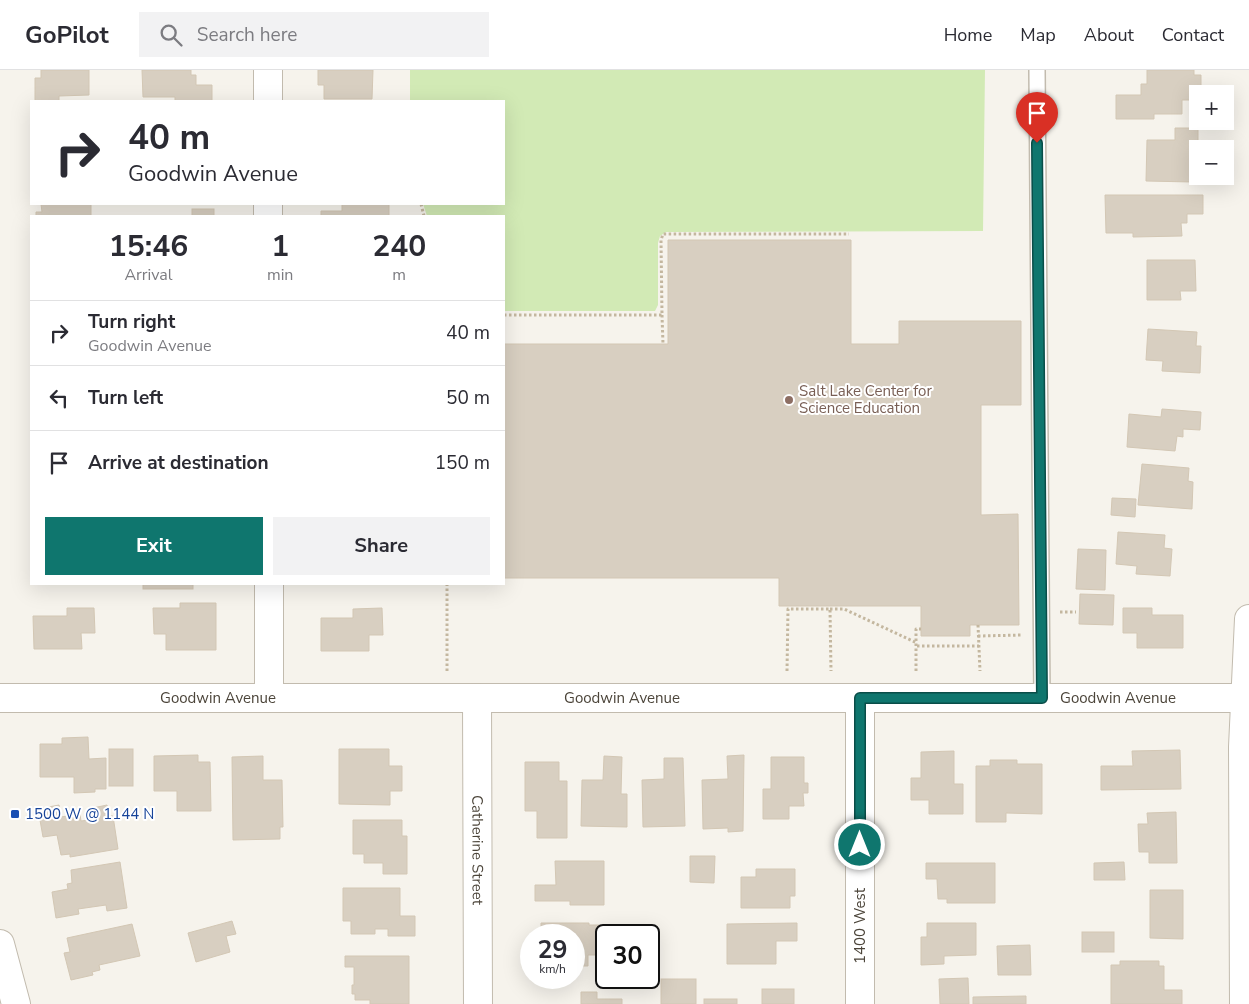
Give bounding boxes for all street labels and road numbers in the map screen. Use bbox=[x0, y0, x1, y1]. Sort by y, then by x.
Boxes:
street label: Goodwin Avenue bbox=[160, 688, 276, 708]
street label: Goodwin Avenue bbox=[564, 688, 680, 708]
street label: Goodwin Avenue bbox=[1060, 688, 1176, 708]
street label: Catherine Street bbox=[467, 795, 488, 906]
street label: 1400 West bbox=[850, 887, 870, 964]

